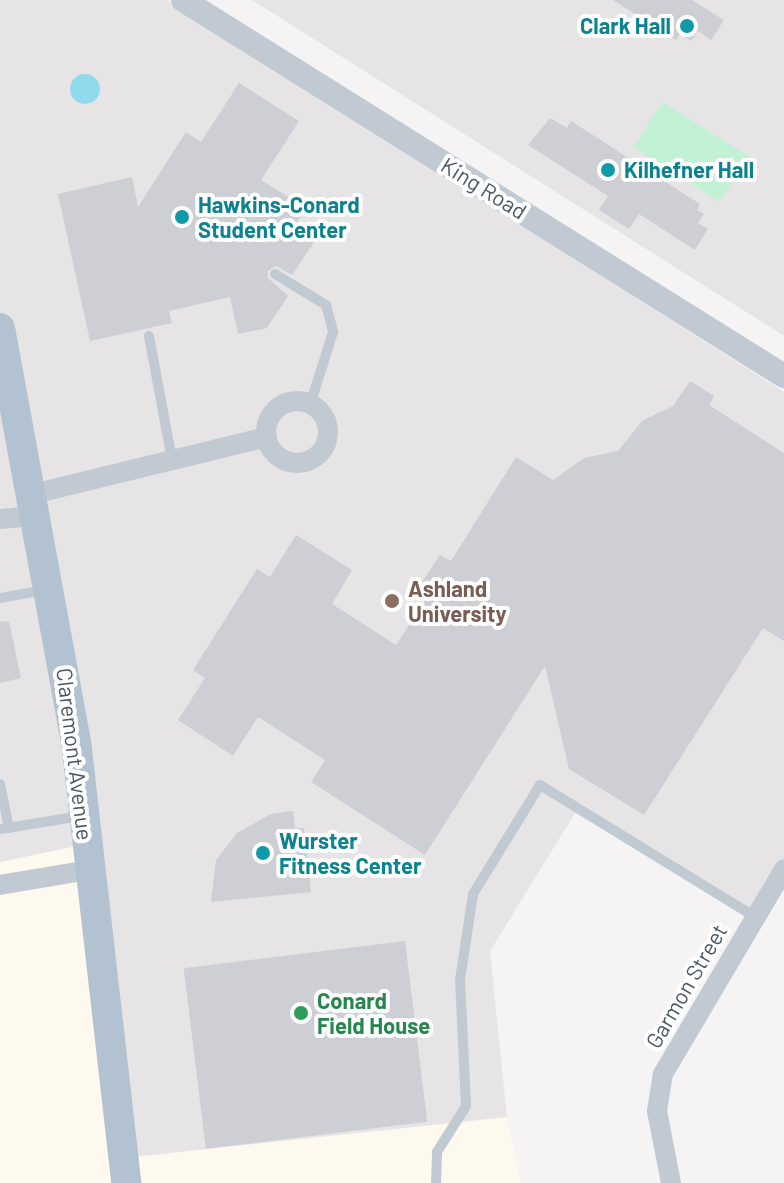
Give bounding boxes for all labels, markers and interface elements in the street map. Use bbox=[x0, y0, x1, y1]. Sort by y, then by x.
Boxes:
place label: Clark Hall bbox=[580, 13, 671, 39]
marker: Clark Hall bbox=[678, 17, 696, 35]
street label: King Road bbox=[436, 151, 532, 225]
place label: Kilhefner Hall bbox=[624, 157, 754, 183]
marker: Kilhefner Hall bbox=[599, 161, 617, 179]
place label: Hawkins-Conard Student Center bbox=[198, 191, 360, 242]
marker: Hawkins-Conard Student Center bbox=[173, 208, 191, 226]
place label: Ashland University bbox=[408, 575, 507, 626]
marker: Ashland University bbox=[383, 592, 401, 610]
street label: Claremont Avenue bbox=[51, 666, 99, 842]
place label: Wurster Fitness Center bbox=[279, 827, 421, 878]
marker: Wurster Fitness Center bbox=[254, 844, 272, 862]
street label: Garmon Street bbox=[640, 919, 732, 1053]
place label: Conard Field House bbox=[317, 987, 430, 1038]
marker: Conard Field House bbox=[292, 1004, 310, 1022]

